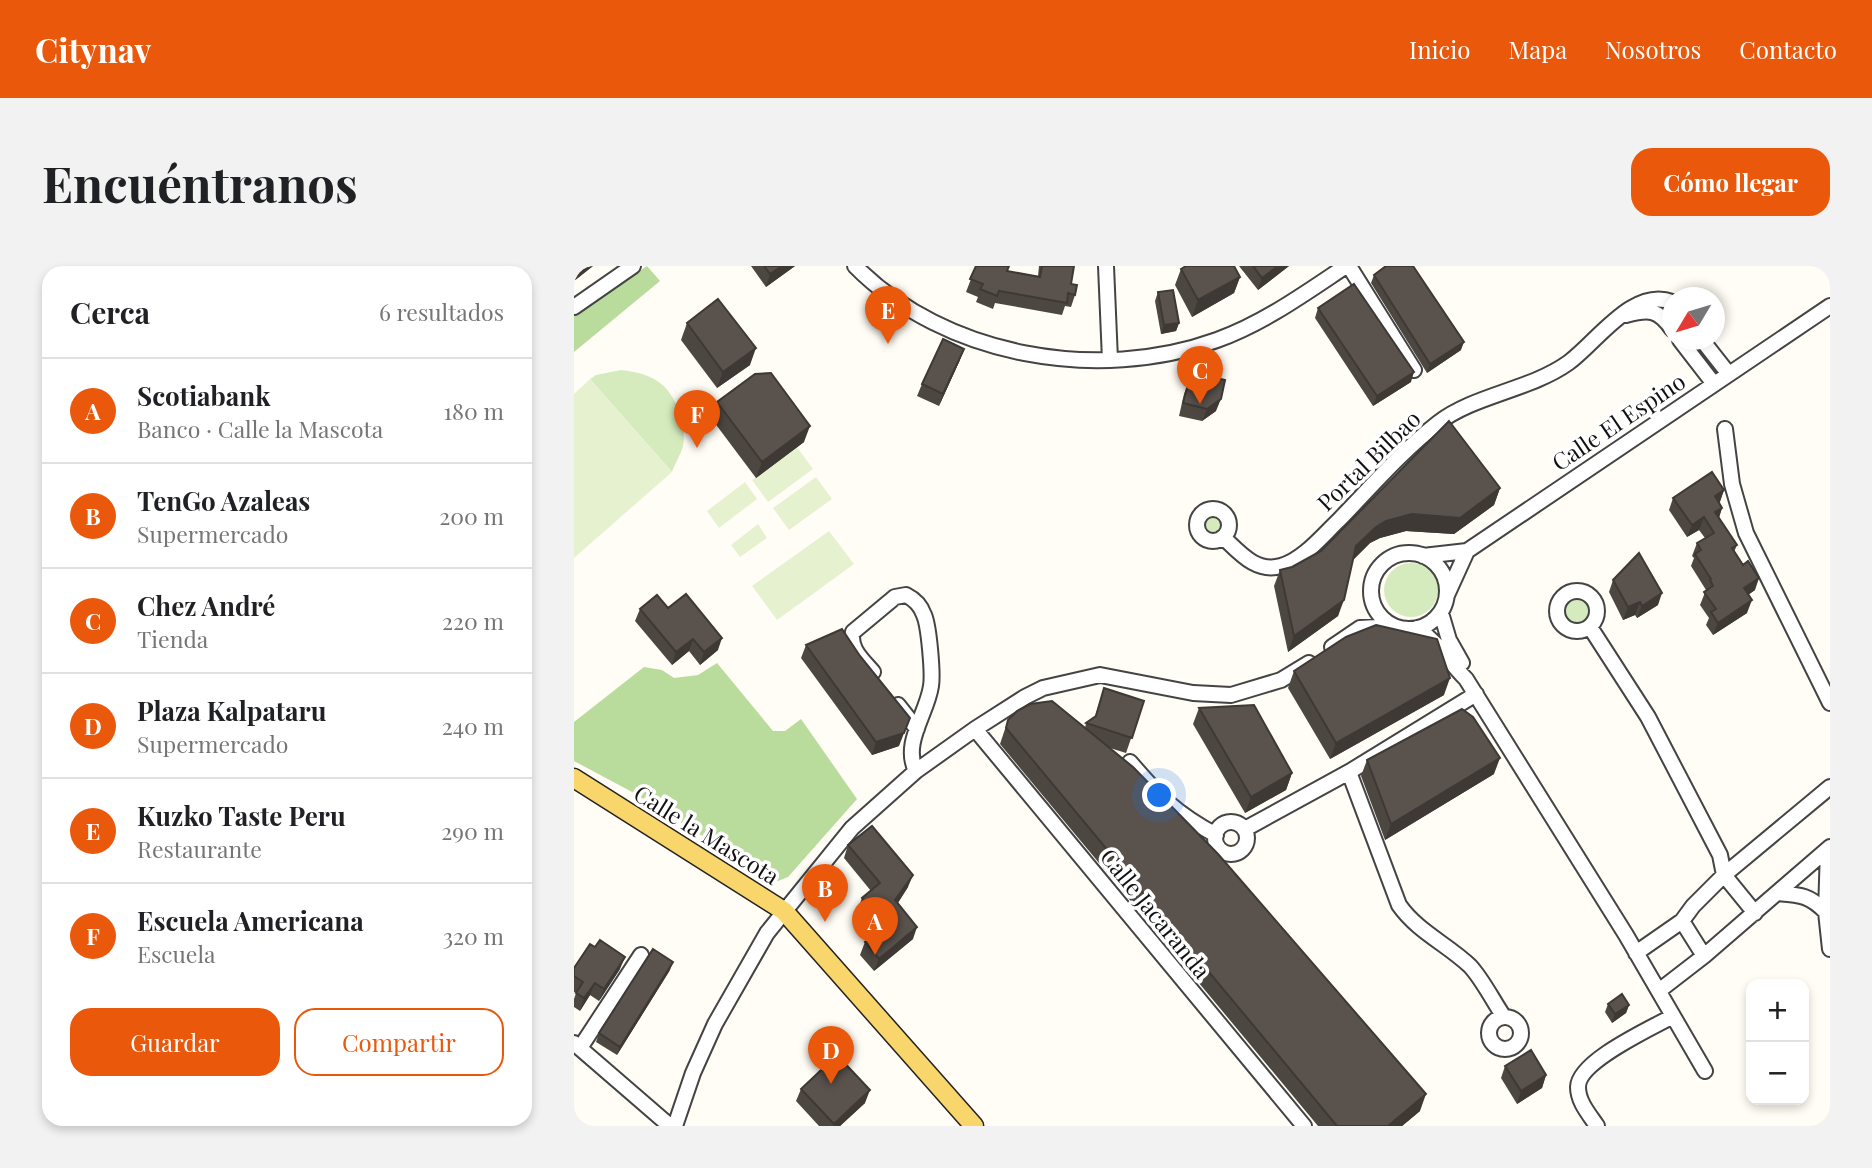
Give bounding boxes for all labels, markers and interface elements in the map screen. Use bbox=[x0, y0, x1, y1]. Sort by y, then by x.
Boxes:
text: Citynav bbox=[35, 27, 151, 71]
text: Inicio bbox=[1409, 33, 1470, 65]
text: Mapa bbox=[1508, 33, 1567, 65]
text: Nosotros bbox=[1605, 33, 1701, 65]
text: Contacto bbox=[1739, 33, 1837, 65]
button: Cómo llegar bbox=[1631, 148, 1830, 216]
text: Encuéntranos bbox=[42, 150, 358, 215]
pin: E bbox=[865, 286, 911, 344]
north arrow bbox=[1662, 287, 1725, 350]
text: Cerca bbox=[70, 292, 150, 332]
text: 6 resultados bbox=[379, 296, 504, 327]
pin: C bbox=[1177, 346, 1223, 404]
street label: Calle El Espino bbox=[1545, 365, 1691, 477]
text: Scotiabank bbox=[137, 378, 270, 413]
pin: F bbox=[674, 390, 720, 448]
text: A bbox=[85, 395, 101, 426]
text: 180 m bbox=[444, 395, 504, 426]
street label: Portal Bilbao bbox=[1310, 403, 1426, 517]
text: Banco · Calle la Mascota bbox=[137, 413, 383, 444]
text: TenGo Azaleas bbox=[137, 483, 310, 518]
text: B bbox=[85, 500, 101, 531]
text: 200 m bbox=[439, 500, 504, 531]
text: Supermercado bbox=[137, 518, 288, 549]
text: Chez André bbox=[137, 588, 275, 623]
text: C bbox=[85, 605, 101, 636]
text: 220 m bbox=[442, 605, 504, 636]
text: Tienda bbox=[137, 623, 208, 654]
text: Plaza Kalpataru bbox=[137, 693, 326, 728]
text: D bbox=[84, 710, 102, 741]
text: 240 m bbox=[442, 710, 504, 741]
text: Supermercado bbox=[137, 728, 288, 759]
street label: Calle la Mascota bbox=[629, 777, 786, 891]
your location bbox=[1142, 778, 1176, 812]
text: Kuzko Taste Peru bbox=[137, 798, 346, 833]
text: E bbox=[86, 815, 100, 846]
text: 290 m bbox=[441, 815, 504, 846]
text: Restaurante bbox=[137, 833, 262, 864]
street label: Calle Jacaranda bbox=[1094, 842, 1218, 985]
pin: B bbox=[802, 864, 848, 922]
pin: A bbox=[852, 897, 898, 955]
text: Escuela Americana bbox=[137, 903, 364, 938]
text: F bbox=[86, 920, 100, 951]
text: 320 m bbox=[443, 920, 504, 951]
text: Escuela bbox=[137, 938, 216, 969]
map controls bbox=[1746, 979, 1809, 1105]
button: + bbox=[1746, 979, 1809, 1042]
button: Guardar bbox=[70, 1008, 280, 1076]
button: Compartir bbox=[294, 1008, 504, 1076]
pin: D bbox=[808, 1026, 854, 1084]
button: − bbox=[1746, 1042, 1809, 1105]

